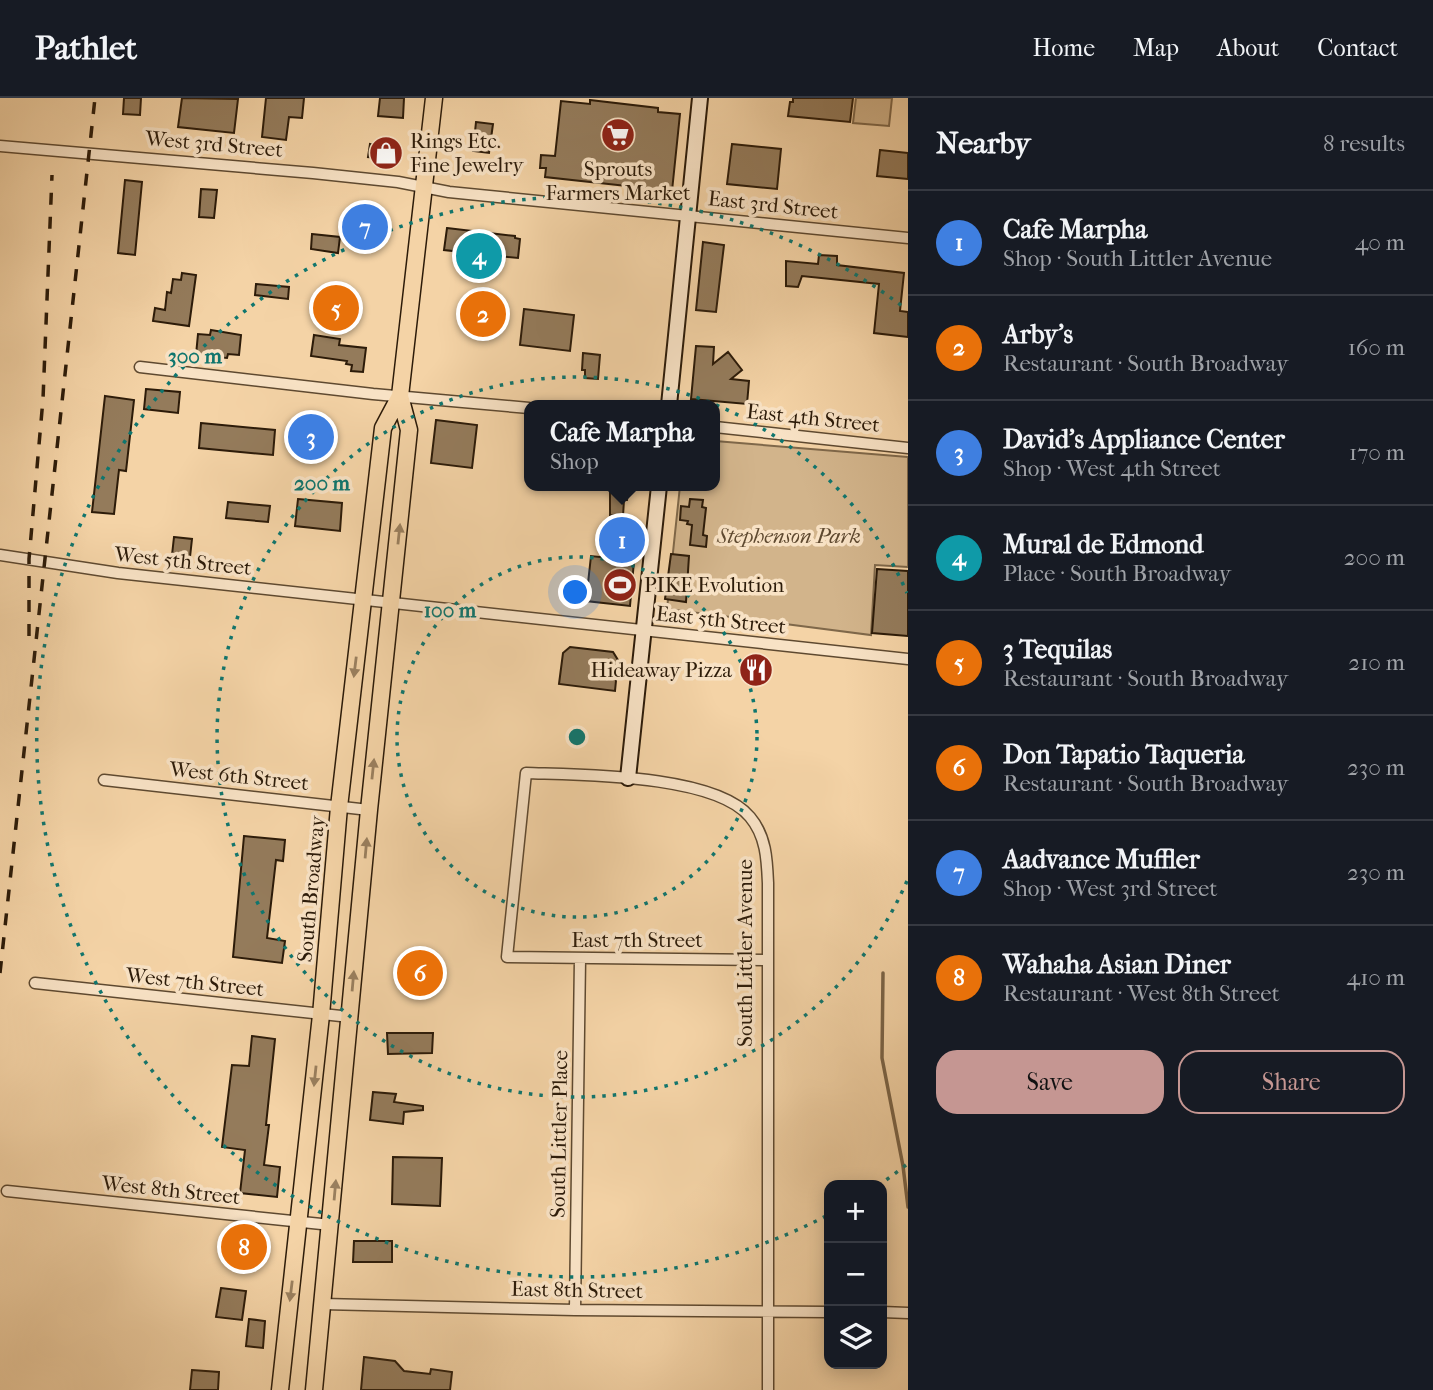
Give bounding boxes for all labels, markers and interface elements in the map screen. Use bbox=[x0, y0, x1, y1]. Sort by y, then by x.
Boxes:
text: Pathlet bbox=[35, 29, 137, 68]
text: Home bbox=[1033, 34, 1095, 62]
text: Map bbox=[1133, 34, 1179, 62]
text: About bbox=[1217, 34, 1279, 62]
text: Contact bbox=[1317, 34, 1398, 62]
supermarket icon: Sprouts Farmers Market bbox=[599, 116, 637, 154]
street label: West 3rd Street bbox=[143, 126, 284, 162]
text: Nearby bbox=[936, 126, 1031, 161]
place label: Rings Etc. Fine Jewelry bbox=[410, 129, 524, 177]
text: 8 results bbox=[1323, 130, 1405, 157]
shop icon: Rings Etc. Fine Jewelry bbox=[367, 134, 405, 172]
place label: Sprouts Farmers Market bbox=[546, 157, 691, 205]
street label: East 3rd Street bbox=[707, 186, 840, 224]
pin: 7 bbox=[342, 201, 388, 253]
text: Cafe Marpha bbox=[1003, 214, 1147, 245]
text: 1 bbox=[955, 229, 963, 256]
text: 40 m bbox=[1355, 229, 1405, 256]
pin: 4 bbox=[456, 230, 502, 282]
text: Shop · South Littler Avenue bbox=[1003, 245, 1272, 272]
pin: 5 bbox=[313, 282, 359, 334]
pin: 2 bbox=[460, 288, 506, 340]
text: Arby's bbox=[1003, 319, 1073, 350]
text: 2 bbox=[953, 334, 965, 361]
text: 160 m bbox=[1348, 334, 1405, 361]
text: 300 m bbox=[168, 344, 222, 368]
text: Restaurant · South Broadway bbox=[1003, 350, 1288, 377]
street label: East 4th Street bbox=[745, 399, 881, 437]
popup bbox=[524, 400, 720, 491]
pin: 3 bbox=[288, 411, 334, 463]
text: Cafe Marpha bbox=[550, 417, 694, 448]
text: David's Appliance Center bbox=[1003, 424, 1285, 455]
text: 3 bbox=[954, 439, 964, 466]
text: 170 m bbox=[1349, 439, 1405, 466]
text: Shop bbox=[550, 448, 599, 475]
text: Shop · West 4th Street bbox=[1003, 455, 1221, 482]
text: 200 m bbox=[294, 471, 351, 495]
pin: 1 bbox=[599, 514, 645, 566]
one-way arrow bbox=[393, 523, 404, 545]
park label: Stephenson Park bbox=[716, 524, 861, 548]
text: Mural de Edmond bbox=[1003, 529, 1203, 560]
street label: West 5th Street bbox=[112, 542, 253, 580]
text: 4 bbox=[952, 544, 966, 571]
text: 200 m bbox=[1344, 544, 1405, 571]
text: Place · South Broadway bbox=[1003, 560, 1231, 587]
sports icon: PIKE Evolution bbox=[601, 566, 639, 604]
place label: PIKE Evolution bbox=[644, 573, 784, 597]
your location bbox=[558, 575, 592, 609]
text: 100 m bbox=[424, 598, 477, 622]
street label: East 5th Street bbox=[655, 601, 788, 639]
text: 3 Tequilas bbox=[1003, 634, 1112, 665]
text: 5 bbox=[954, 649, 964, 676]
text: 210 m bbox=[1348, 649, 1405, 676]
restaurant icon: Hideaway Pizza bbox=[737, 651, 775, 689]
one-way arrow bbox=[349, 657, 360, 679]
place label: Hideaway Pizza bbox=[591, 658, 732, 682]
text: Restaurant · South Broadway bbox=[1003, 665, 1288, 692]
centre of rings bbox=[565, 725, 589, 749]
text: Don Tapatio Taqueria bbox=[1003, 739, 1245, 770]
text: 6 bbox=[953, 754, 965, 781]
text: 230 m bbox=[1347, 754, 1405, 781]
street label: West 6th Street bbox=[167, 757, 310, 795]
one-way arrow bbox=[368, 758, 379, 780]
text: Restaurant · South Broadway bbox=[1003, 770, 1288, 797]
street label: South Broadway bbox=[293, 814, 329, 963]
one-way arrow bbox=[360, 837, 371, 859]
text: Aadvance Muffler bbox=[1003, 844, 1200, 875]
street label: South Littler Avenue bbox=[733, 859, 757, 1047]
text: 7 bbox=[953, 859, 965, 886]
text: 230 m bbox=[1347, 859, 1405, 886]
text: Shop · West 3rd Street bbox=[1003, 875, 1218, 902]
street label: East 7th Street bbox=[571, 928, 703, 952]
pin: 6 bbox=[397, 947, 443, 999]
text: Wahaha Asian Diner bbox=[1003, 949, 1231, 980]
street label: West 7th Street bbox=[124, 963, 266, 1001]
text: 8 bbox=[953, 964, 965, 991]
text: 410 m bbox=[1347, 964, 1405, 991]
one-way arrow bbox=[348, 970, 359, 992]
text: Restaurant · West 8th Street bbox=[1003, 980, 1280, 1007]
street label: South Littler Place bbox=[546, 1050, 572, 1218]
button: Save bbox=[936, 1050, 1164, 1114]
button: Share bbox=[1178, 1050, 1405, 1114]
one-way arrow bbox=[309, 1065, 320, 1087]
street label: West 8th Street bbox=[100, 1171, 242, 1209]
one-way arrow bbox=[329, 1179, 340, 1201]
map controls bbox=[824, 1180, 887, 1369]
button: + bbox=[824, 1180, 887, 1243]
pin: 8 bbox=[221, 1221, 267, 1273]
button: − bbox=[824, 1243, 887, 1306]
street label: East 8th Street bbox=[511, 1277, 644, 1303]
one-way arrow bbox=[286, 1280, 297, 1302]
button: layers bbox=[824, 1306, 887, 1369]

